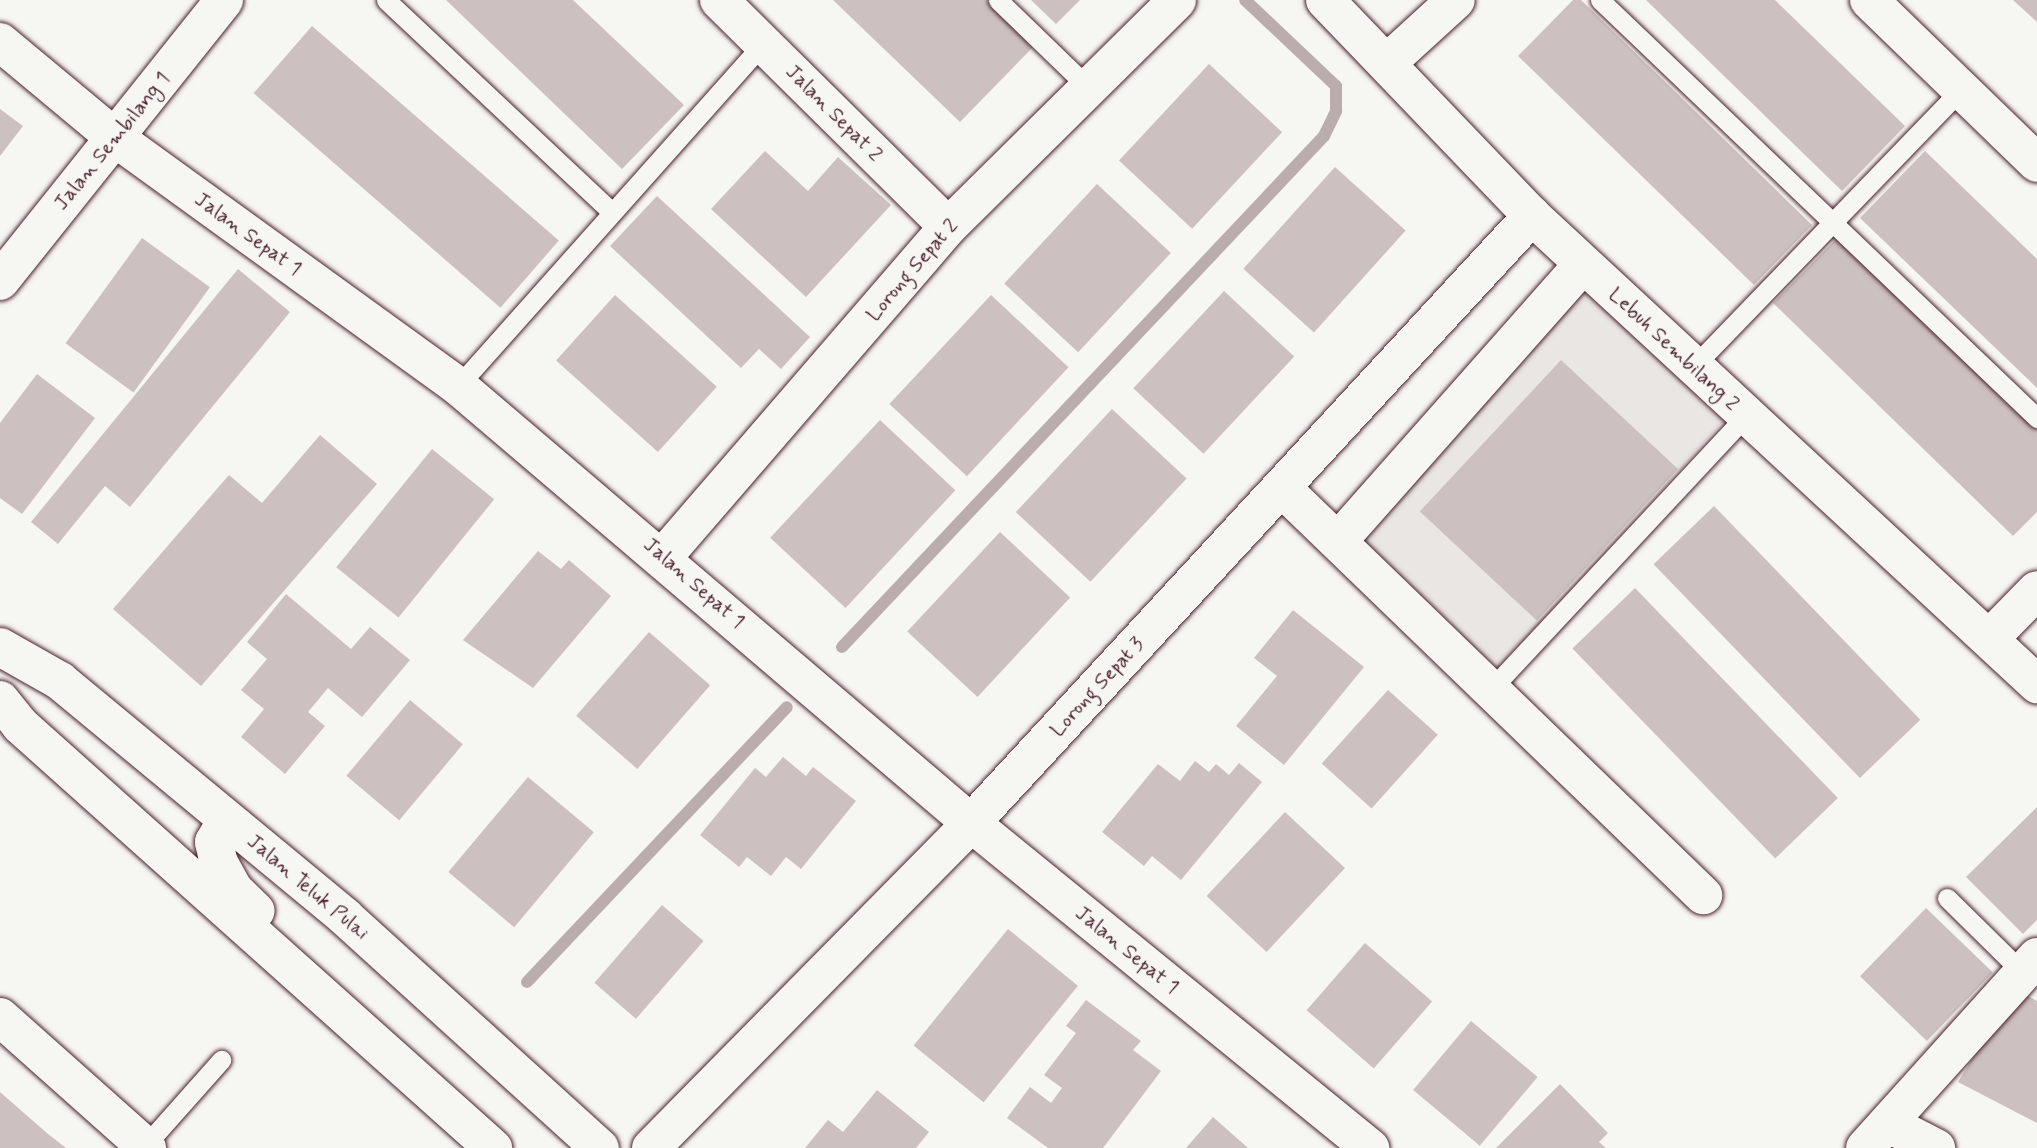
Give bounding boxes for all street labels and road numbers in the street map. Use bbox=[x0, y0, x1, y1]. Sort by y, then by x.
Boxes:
street label: Jalan Sepat 2 bbox=[781, 60, 887, 166]
street label: Jalan Sembilang 1 bbox=[48, 66, 176, 216]
street label: Jalan Sepat 1 bbox=[190, 187, 306, 281]
street label: Lorong Sepat 2 bbox=[860, 213, 964, 327]
street label: Lebuh Sembilang 2 bbox=[1602, 281, 1746, 417]
street label: Jalan Sepat 1 bbox=[639, 532, 749, 634]
street label: Lorong Sepat 3 bbox=[1044, 631, 1150, 743]
street label: Jalan Teluk Pulai bbox=[243, 829, 373, 945]
street label: Jalan Sepat 1 bbox=[1070, 901, 1184, 999]

